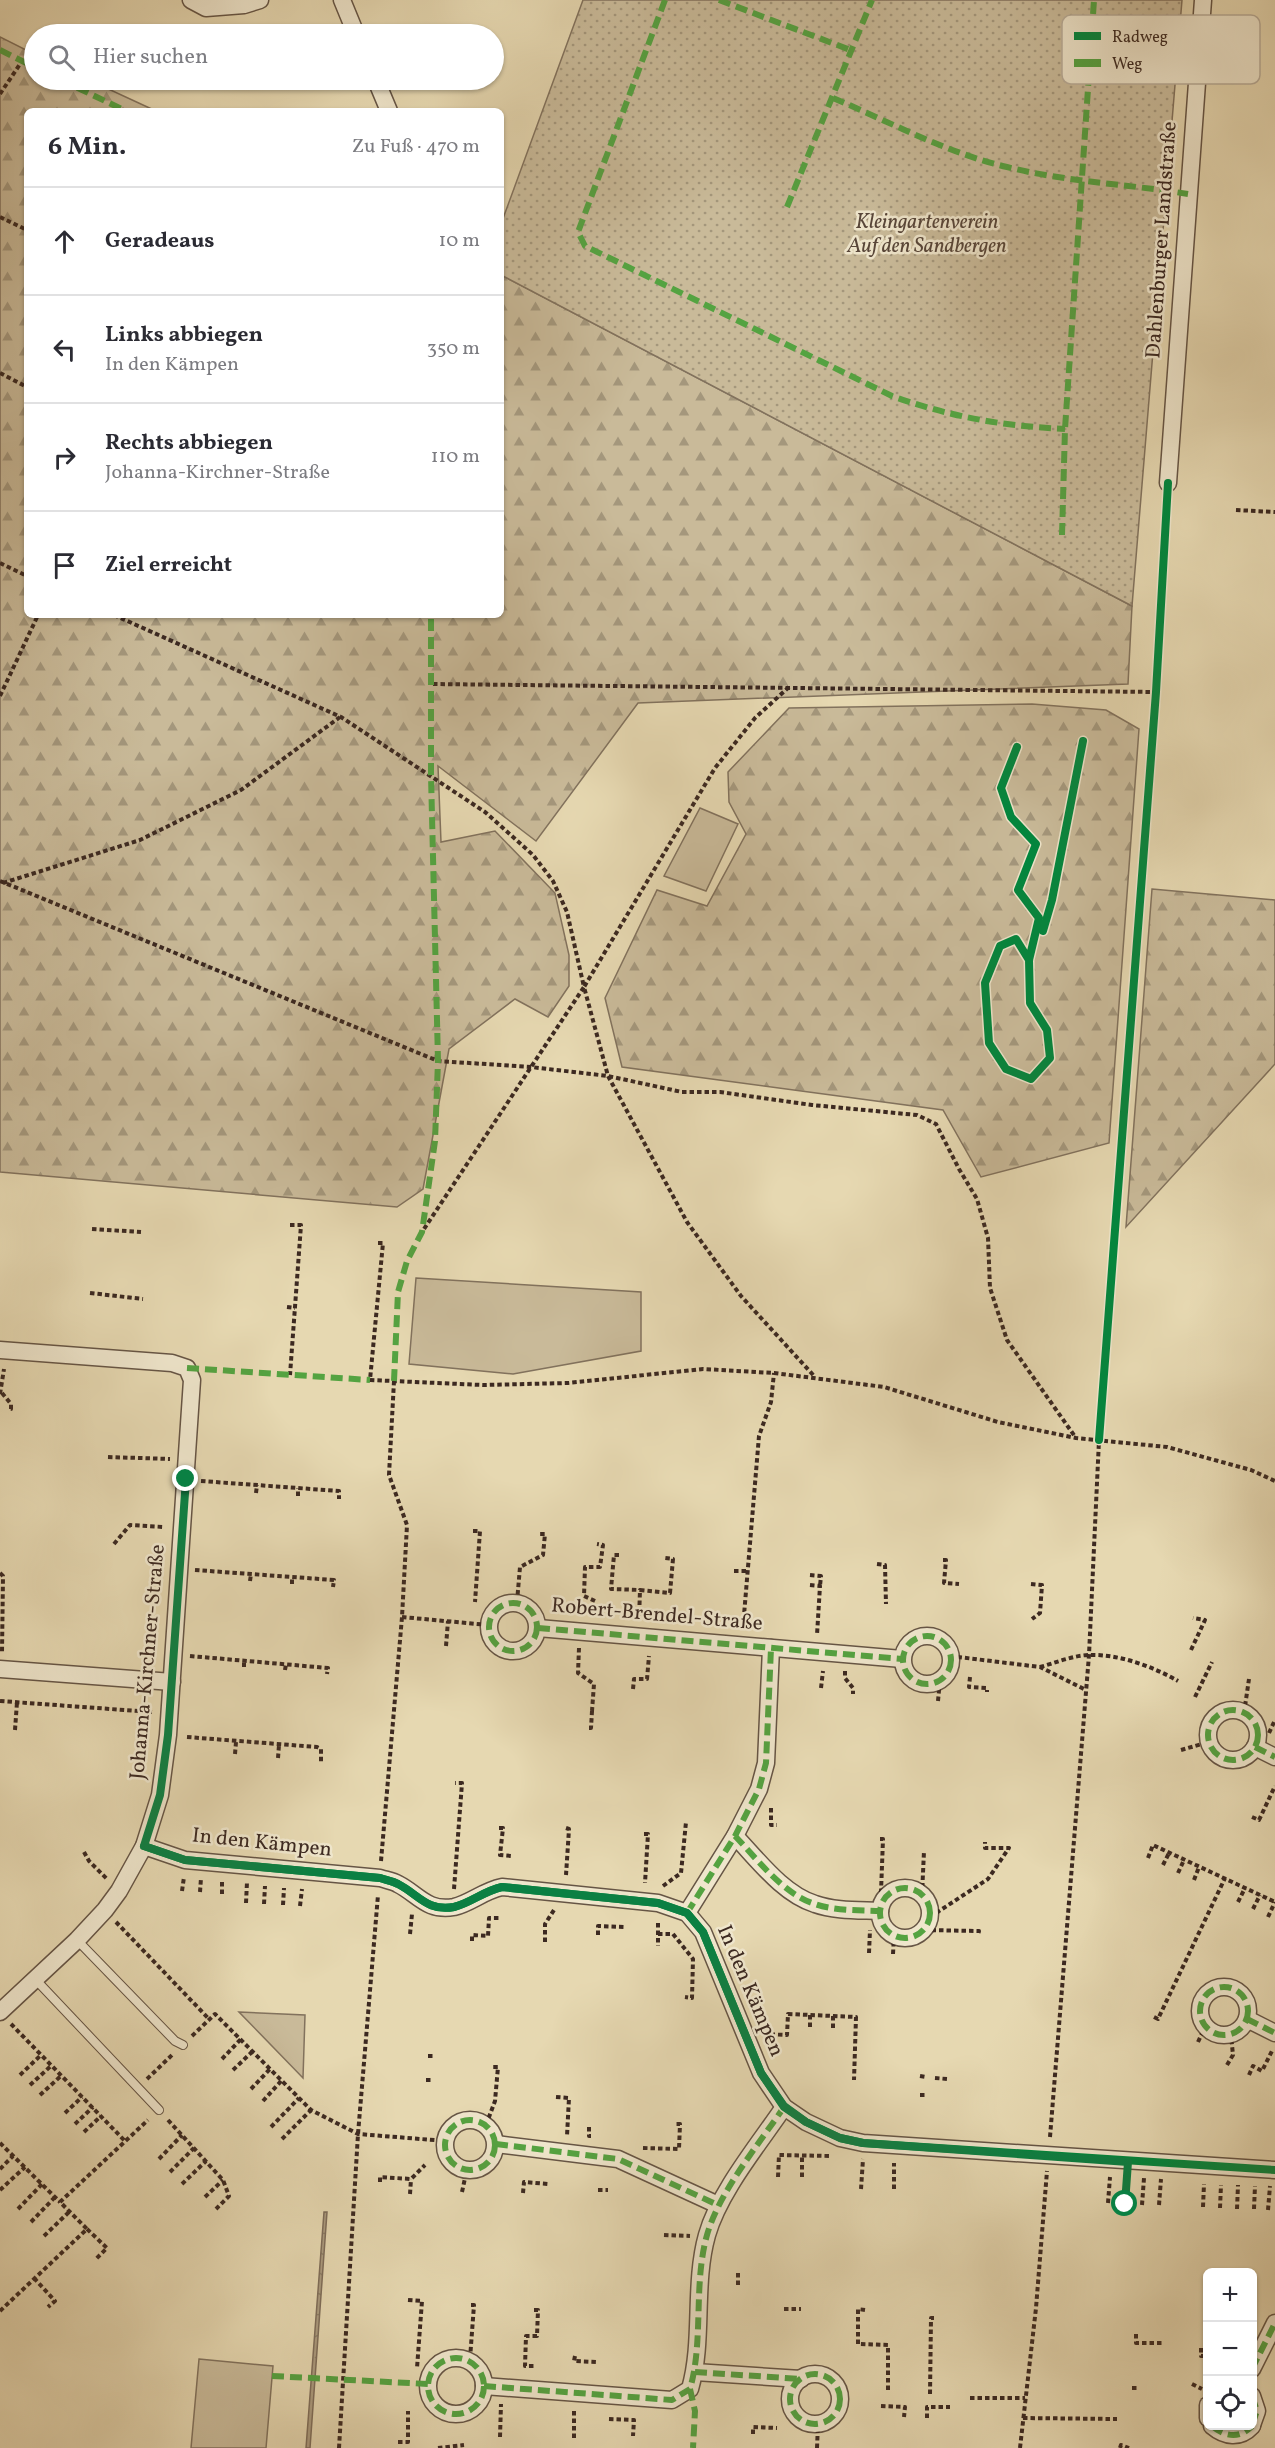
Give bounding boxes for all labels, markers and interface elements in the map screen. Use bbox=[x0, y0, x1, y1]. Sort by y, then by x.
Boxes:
legend bbox=[1062, 15, 1260, 84]
search box bbox=[24, 24, 504, 90]
text: Radweg bbox=[1112, 27, 1168, 49]
icon: search bbox=[45, 41, 78, 74]
text: Hier suchen bbox=[93, 42, 208, 73]
text: Weg bbox=[1112, 54, 1143, 76]
street label: Dahlenburger Landstraße bbox=[1139, 120, 1185, 360]
text: 6 Min. bbox=[48, 129, 126, 165]
text: Zu Fuß · 470 m bbox=[352, 133, 480, 161]
park label: Kleingartenverein Auf den Sandbergen bbox=[846, 208, 1007, 261]
icon: ahead bbox=[48, 225, 81, 258]
text: Geradeaus bbox=[105, 226, 215, 257]
text: 10 m bbox=[439, 227, 480, 255]
text: Links abbiegen bbox=[105, 320, 263, 351]
icon: left bbox=[48, 333, 81, 366]
text: 350 m bbox=[427, 335, 480, 363]
text: In den Kämpen bbox=[105, 351, 239, 379]
text: Rechts abbiegen bbox=[105, 428, 273, 459]
icon: right bbox=[48, 441, 81, 474]
text: 110 m bbox=[431, 443, 480, 471]
text: Johanna-Kirchner-Straße bbox=[105, 459, 330, 487]
icon: arrive bbox=[48, 549, 81, 582]
text: Ziel erreicht bbox=[105, 550, 232, 581]
route end bbox=[172, 1465, 198, 1491]
street label: Johanna-Kirchner-Straße bbox=[123, 1543, 173, 1781]
street label: Robert-Brendel-Straße bbox=[550, 1591, 764, 1639]
street label: In den Kämpen bbox=[191, 1821, 333, 1865]
street label: In den Kämpen bbox=[709, 1921, 791, 2061]
route start bbox=[1111, 2190, 1137, 2216]
map controls bbox=[1203, 2268, 1257, 2430]
button: + bbox=[1203, 2268, 1257, 2322]
button: − bbox=[1203, 2322, 1257, 2376]
button: locate bbox=[1203, 2376, 1257, 2430]

